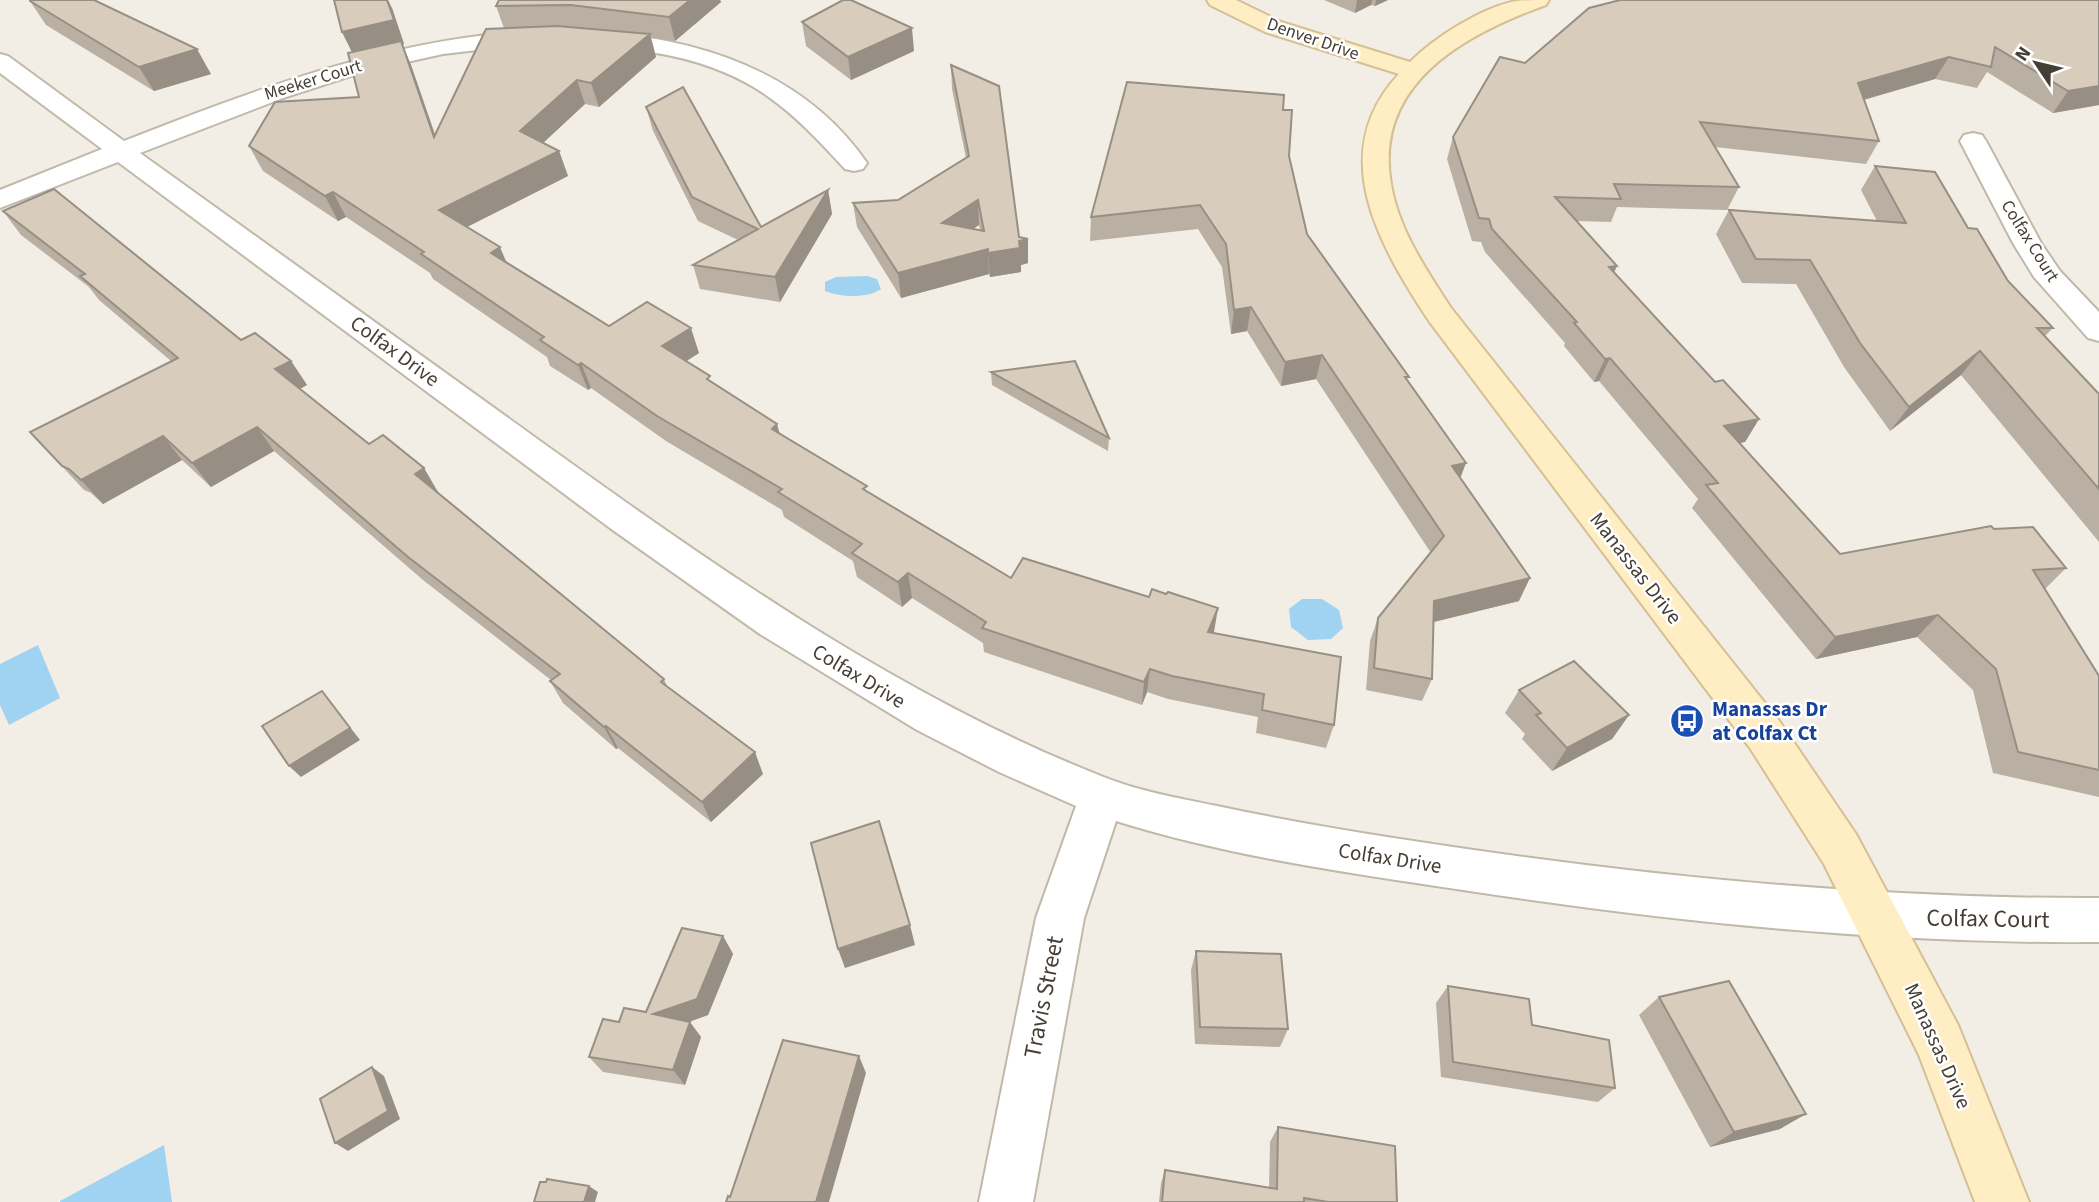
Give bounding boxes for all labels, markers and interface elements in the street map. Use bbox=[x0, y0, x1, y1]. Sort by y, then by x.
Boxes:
street label: Denver Drive bbox=[1264, 12, 1363, 66]
north arrow bbox=[2001, 28, 2071, 98]
text: N bbox=[2009, 41, 2038, 67]
street label: Meeker Court bbox=[261, 53, 365, 107]
street label: Colfax Court bbox=[1995, 195, 2065, 287]
street label: Colfax Drive bbox=[344, 308, 446, 394]
street label: Manassas Drive bbox=[1583, 506, 1689, 630]
street label: Colfax Drive bbox=[807, 636, 911, 716]
place label: Manassas Dr at Colfax Ct bbox=[1712, 694, 1828, 748]
bus stop icon: Manassas Dr at Colfax Ct bbox=[1668, 702, 1706, 740]
street label: Colfax Drive bbox=[1336, 835, 1444, 881]
street label: Colfax Court bbox=[1926, 900, 2050, 938]
street label: Travis Street bbox=[1015, 933, 1073, 1061]
street label: Manassas Drive bbox=[1897, 978, 1979, 1114]

